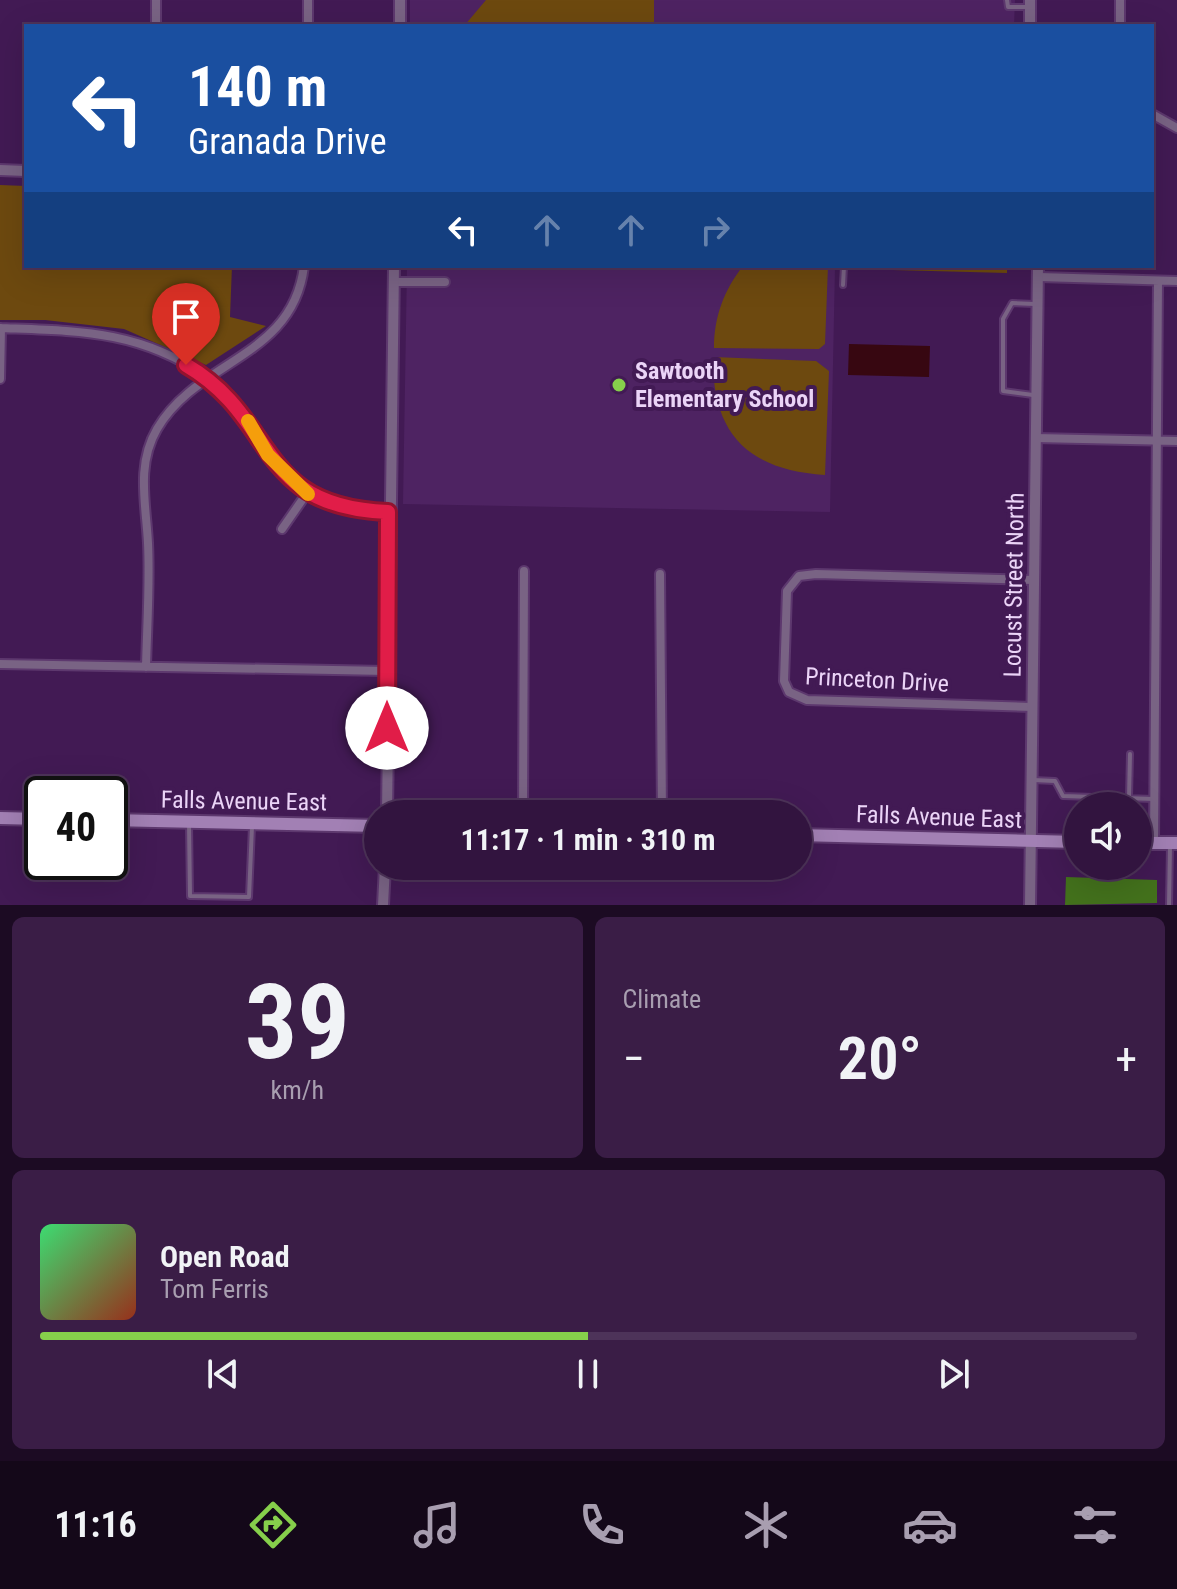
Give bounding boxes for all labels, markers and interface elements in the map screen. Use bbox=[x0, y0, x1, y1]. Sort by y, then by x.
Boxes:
text: 140 m bbox=[188, 54, 327, 120]
icon: left bbox=[56, 56, 160, 160]
text: Granada Drive bbox=[188, 121, 387, 163]
icon: left bbox=[441, 208, 485, 252]
icon: ahead bbox=[525, 208, 569, 252]
icon: ahead bbox=[609, 208, 653, 252]
icon: right bbox=[693, 208, 737, 252]
pin bbox=[152, 283, 220, 365]
icon: arrive bbox=[164, 295, 208, 339]
place label: Sawtooth Elementary School bbox=[635, 357, 814, 413]
marker: Sawtooth Elementary School bbox=[610, 376, 628, 394]
street label: Locust Street North bbox=[998, 492, 1030, 678]
street label: Princeton Drive bbox=[804, 662, 950, 698]
position arrow bbox=[345, 686, 429, 770]
speed limit sign: 40 bbox=[24, 776, 128, 880]
street label: Falls Avenue East bbox=[161, 786, 327, 816]
map controls bbox=[1064, 792, 1152, 880]
button: sound bbox=[1064, 792, 1152, 880]
street label: Falls Avenue East bbox=[855, 800, 1023, 834]
text: 11:17 · 1 min · 310 m bbox=[461, 822, 715, 857]
text: 39 bbox=[245, 962, 350, 1083]
text: Climate bbox=[623, 984, 701, 1014]
text: 20° bbox=[838, 1023, 922, 1094]
text: − bbox=[623, 1033, 645, 1085]
text: + bbox=[1115, 1033, 1137, 1085]
text: km/h bbox=[271, 1075, 324, 1105]
text: Open Road bbox=[160, 1239, 290, 1274]
text: Tom Ferris bbox=[160, 1274, 269, 1304]
icon: previous bbox=[201, 1352, 245, 1396]
icon: pause bbox=[566, 1352, 610, 1396]
icon: next bbox=[932, 1352, 976, 1396]
icon: directions bbox=[245, 1497, 301, 1553]
icon: music bbox=[409, 1497, 465, 1553]
icon: phone bbox=[574, 1497, 630, 1553]
icon: climate bbox=[738, 1497, 794, 1553]
icon: car bbox=[902, 1497, 958, 1553]
icon: filters bbox=[1067, 1497, 1123, 1553]
text: 11:16 bbox=[54, 1504, 137, 1546]

